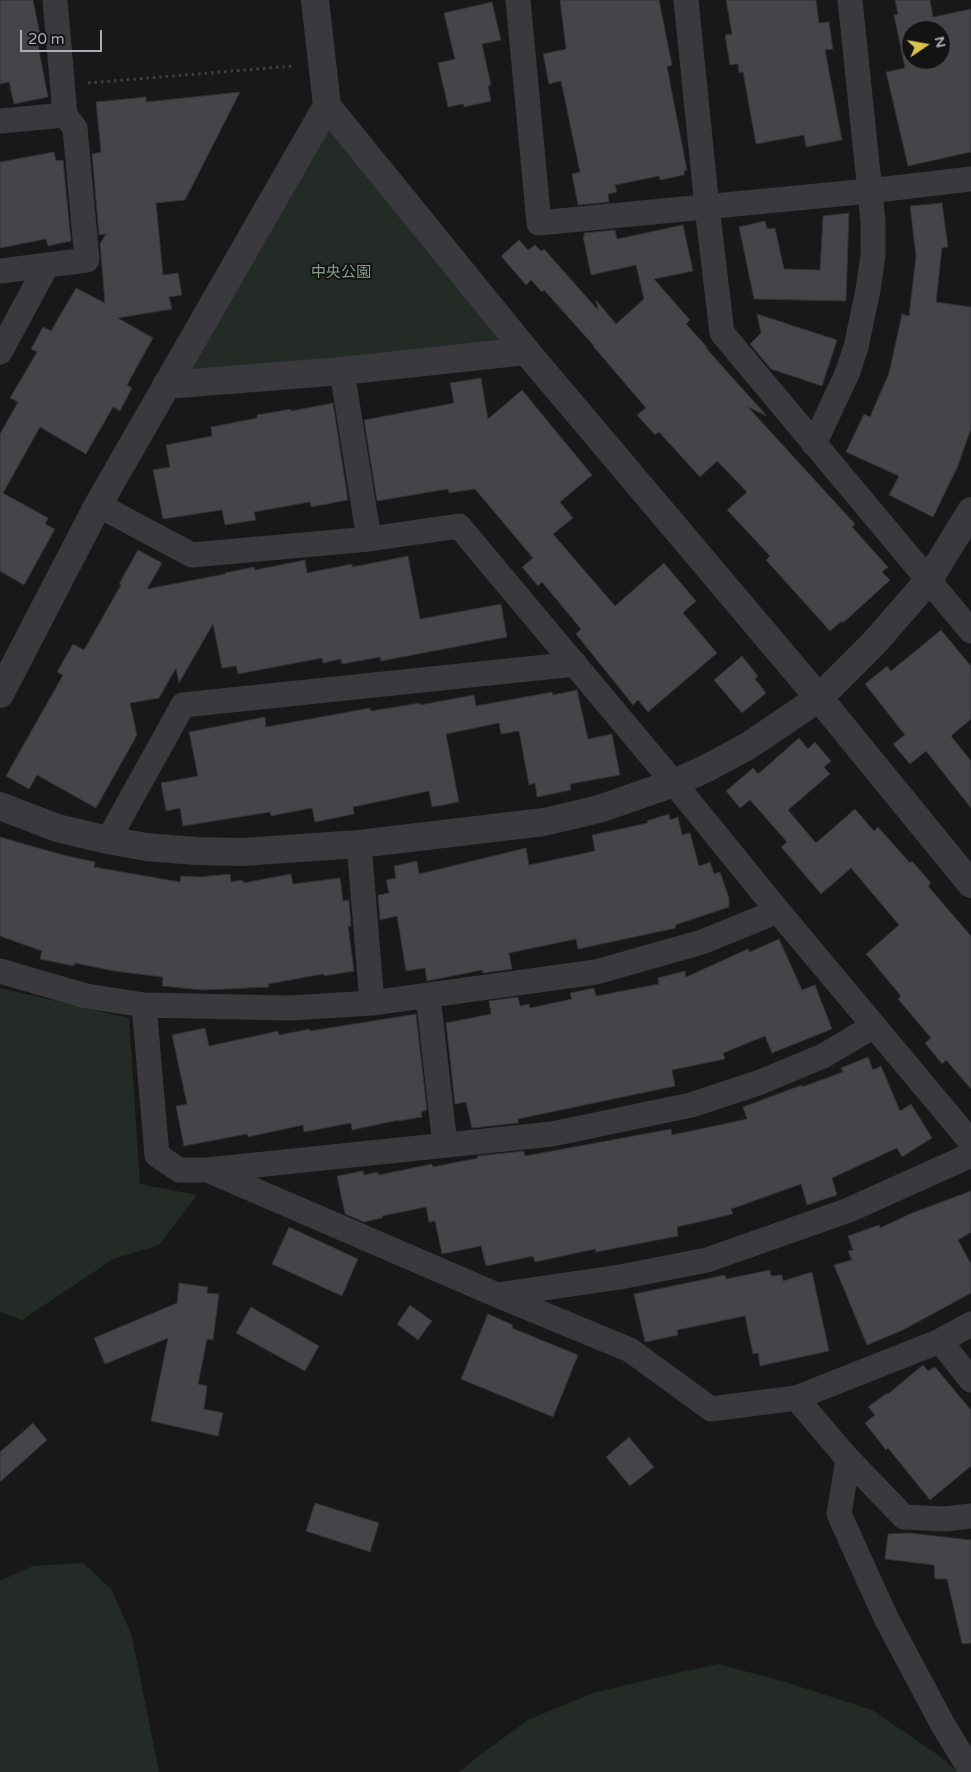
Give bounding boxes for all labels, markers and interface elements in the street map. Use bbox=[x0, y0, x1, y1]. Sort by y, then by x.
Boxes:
scale bar bbox=[22, 20, 105, 52]
north arrow bbox=[901, 20, 951, 70]
text: 20 m bbox=[28, 30, 65, 48]
text: N bbox=[931, 35, 950, 49]
park label: 中央公園 bbox=[311, 264, 371, 282]

